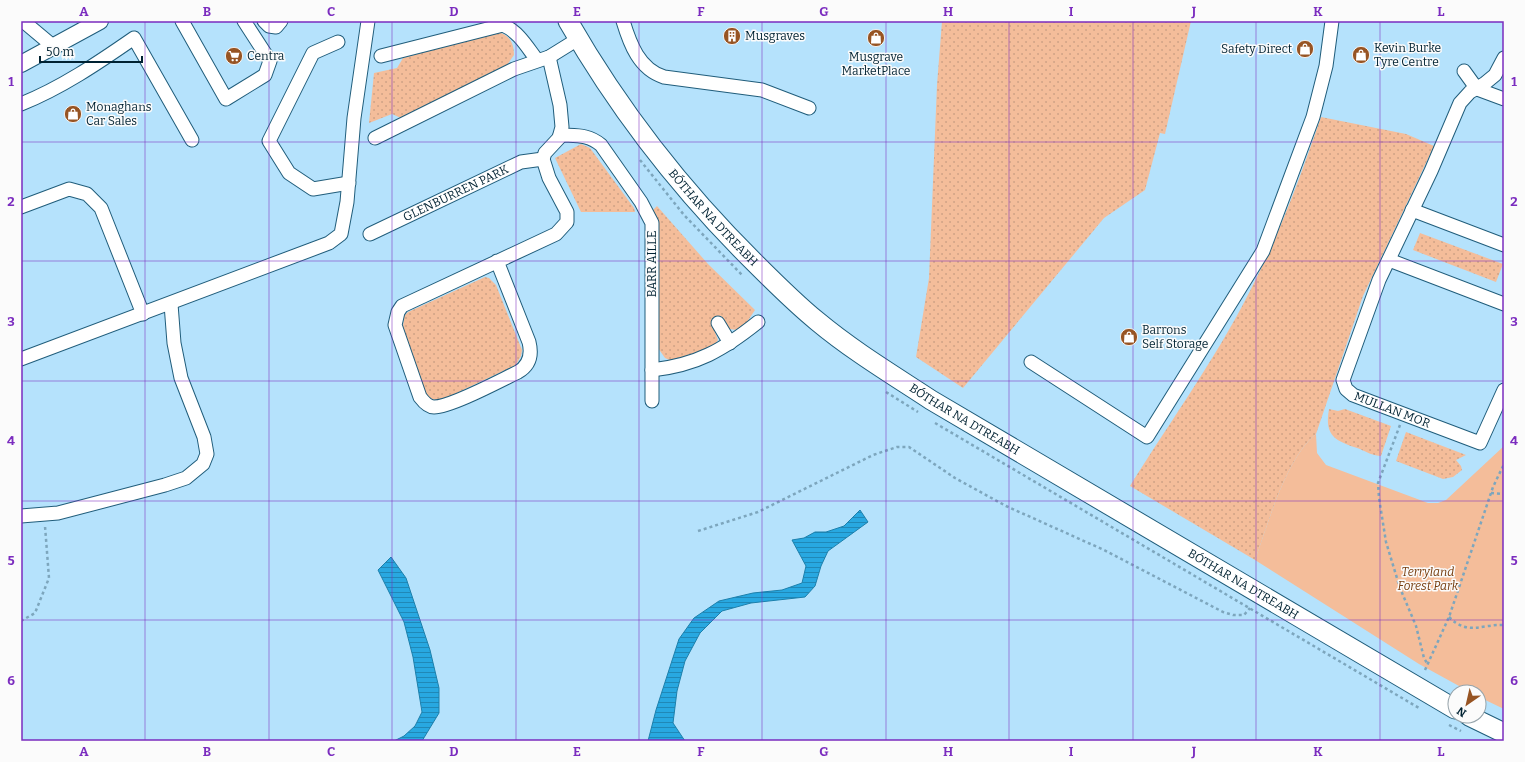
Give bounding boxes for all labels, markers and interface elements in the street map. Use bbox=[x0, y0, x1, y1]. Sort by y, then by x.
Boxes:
text: A bbox=[79, 4, 89, 19]
text: B bbox=[203, 4, 211, 19]
text: C bbox=[327, 4, 335, 19]
text: D bbox=[449, 4, 459, 19]
text: E bbox=[573, 4, 581, 19]
text: F bbox=[697, 4, 705, 19]
text: G bbox=[819, 4, 829, 19]
text: H bbox=[943, 4, 953, 19]
text: I bbox=[1069, 4, 1074, 19]
text: J bbox=[1191, 4, 1197, 19]
text: K bbox=[1313, 4, 1323, 19]
text: L bbox=[1437, 4, 1445, 19]
building icon: Musgraves bbox=[722, 26, 742, 46]
shop icon: Musgrave MarketPlace bbox=[866, 28, 886, 48]
place label: Musgraves bbox=[745, 29, 805, 43]
scale bar bbox=[40, 38, 142, 64]
shop icon: Safety Direct bbox=[1295, 39, 1315, 59]
place label: Kevin Burke Tyre Centre bbox=[1374, 41, 1441, 69]
place label: Safety Direct bbox=[1221, 42, 1293, 56]
text: 50 m bbox=[46, 45, 75, 59]
shop icon: Kevin Burke Tyre Centre bbox=[1351, 45, 1371, 65]
supermarket icon: Centra bbox=[224, 46, 244, 66]
place label: Centra bbox=[247, 49, 285, 63]
place label: Musgrave MarketPlace bbox=[842, 50, 910, 78]
text: 1 bbox=[8, 74, 14, 89]
text: 1 bbox=[1511, 74, 1517, 89]
place label: Monaghans Car Sales bbox=[86, 100, 152, 128]
shop icon: Monaghans Car Sales bbox=[63, 104, 83, 124]
street label: GLENBURREN PARK bbox=[401, 162, 511, 224]
street label: BÓTHAR NA DTREABH bbox=[666, 166, 761, 269]
text: 2 bbox=[7, 194, 15, 209]
text: 2 bbox=[1510, 194, 1518, 209]
street label: BARR AILLE bbox=[645, 231, 659, 297]
text: 3 bbox=[7, 314, 15, 329]
text: 3 bbox=[1510, 314, 1518, 329]
place label: Barrons Self Storage bbox=[1142, 323, 1208, 351]
shop icon: Barrons Self Storage bbox=[1119, 327, 1139, 347]
street label: BÓTHAR NA DTREABH bbox=[907, 381, 1022, 458]
street label: MULLAN MOR bbox=[1352, 389, 1432, 431]
text: 4 bbox=[7, 433, 15, 448]
text: 4 bbox=[1510, 433, 1518, 448]
street label: BÓTHAR NA DTREABH bbox=[1185, 546, 1301, 622]
text: 5 bbox=[7, 553, 15, 568]
text: 5 bbox=[1510, 553, 1518, 568]
park label: Terryland Forest Park bbox=[1398, 565, 1459, 593]
text: 6 bbox=[7, 673, 15, 688]
text: 6 bbox=[1510, 673, 1518, 688]
north arrow bbox=[1447, 684, 1487, 724]
text: N bbox=[1454, 704, 1469, 720]
text: A bbox=[79, 744, 89, 759]
text: B bbox=[203, 744, 211, 759]
text: C bbox=[327, 744, 335, 759]
text: D bbox=[449, 744, 459, 759]
text: E bbox=[573, 744, 581, 759]
text: F bbox=[697, 744, 705, 759]
text: G bbox=[819, 744, 829, 759]
text: H bbox=[943, 744, 953, 759]
text: I bbox=[1069, 744, 1074, 759]
text: J bbox=[1191, 744, 1197, 759]
text: K bbox=[1313, 744, 1323, 759]
text: L bbox=[1437, 744, 1445, 759]

